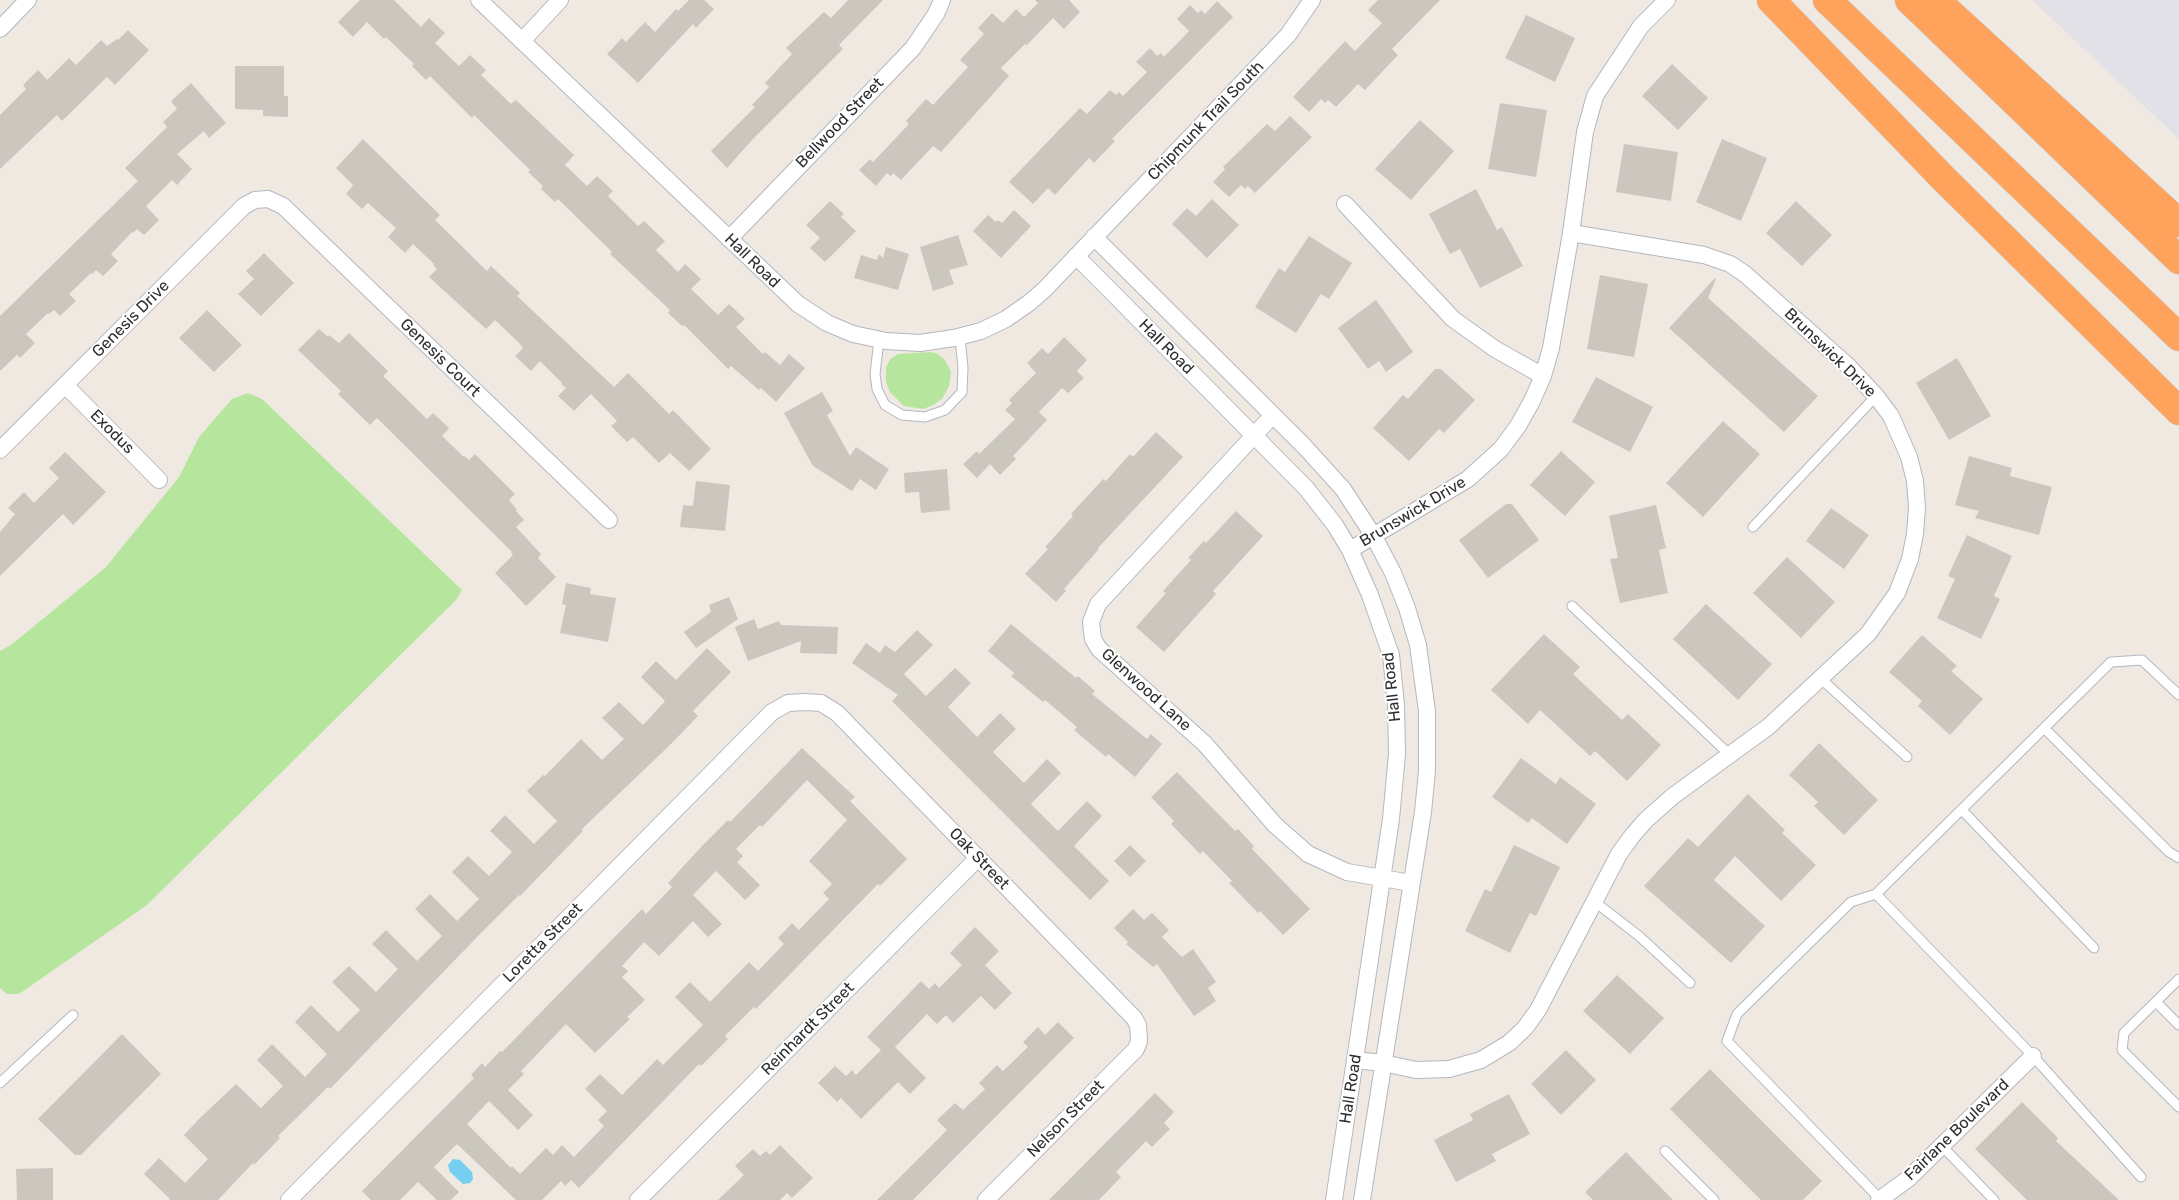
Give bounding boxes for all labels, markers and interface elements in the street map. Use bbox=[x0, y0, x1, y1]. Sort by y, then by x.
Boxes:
street label: Chipmunk Trail South bbox=[1144, 57, 1268, 185]
street label: Bellwood Street bbox=[792, 74, 888, 172]
street label: Hall Road bbox=[720, 230, 784, 292]
street label: Genesis Drive bbox=[88, 276, 174, 362]
street label: Brunswick Drive bbox=[1780, 304, 1880, 402]
street label: Genesis Court bbox=[396, 315, 484, 401]
street label: Hall Road bbox=[1135, 316, 1197, 378]
street label: Exodus bbox=[86, 406, 138, 458]
street label: Brunswick Drive bbox=[1357, 473, 1469, 551]
street label: Glenwood Lane bbox=[1097, 645, 1195, 735]
street label: Hall Road bbox=[1379, 651, 1405, 723]
street label: Oak Street bbox=[945, 824, 1013, 894]
street label: Loretta Street bbox=[499, 899, 587, 987]
street label: Reinhardt Street bbox=[758, 979, 858, 1079]
street label: Hall Road bbox=[1336, 1053, 1366, 1125]
street label: Fairlane Boulevard bbox=[1901, 1075, 2013, 1185]
street label: Nelson Street bbox=[1023, 1076, 1109, 1162]

